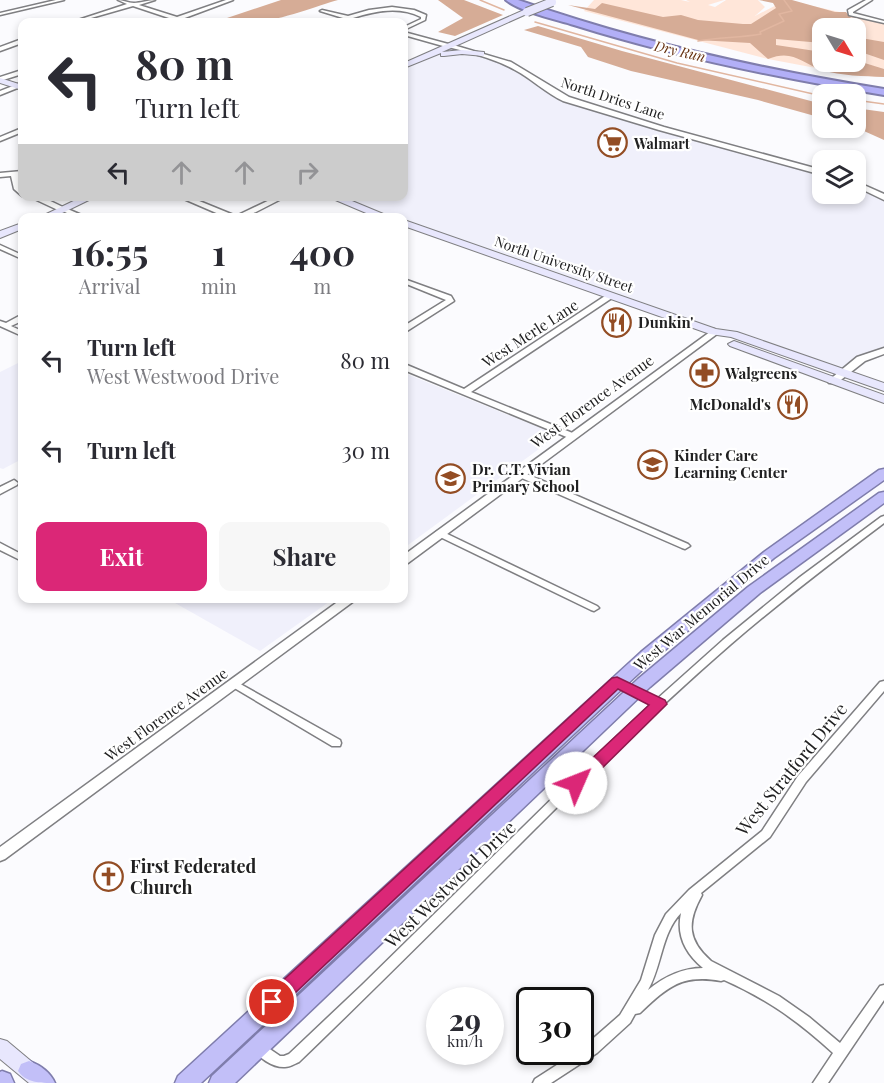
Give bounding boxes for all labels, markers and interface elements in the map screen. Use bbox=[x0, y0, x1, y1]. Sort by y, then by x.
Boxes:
north arrow bbox=[812, 18, 866, 72]
map controls bbox=[812, 18, 866, 204]
text: 80 m bbox=[135, 35, 233, 91]
water label: Dry Run bbox=[652, 36, 707, 66]
icon: left bbox=[36, 42, 114, 120]
street label: North Dries Lane bbox=[559, 72, 667, 124]
button: search bbox=[812, 84, 866, 138]
text: Turn left bbox=[135, 89, 239, 125]
supermarket icon: Walmart bbox=[597, 127, 629, 159]
place label: Walmart bbox=[633, 134, 690, 153]
button: layers bbox=[812, 150, 866, 204]
icon: left bbox=[102, 156, 135, 189]
icon: ahead bbox=[165, 156, 198, 189]
icon: ahead bbox=[228, 156, 261, 189]
icon: right bbox=[291, 156, 324, 189]
text: 16:55 bbox=[71, 227, 148, 275]
text: 1 bbox=[212, 227, 226, 275]
text: 400 bbox=[290, 227, 355, 275]
street label: North University Street bbox=[492, 231, 637, 297]
text: Arrival bbox=[79, 272, 140, 299]
text: min bbox=[201, 272, 237, 299]
text: m bbox=[314, 272, 331, 299]
street label: West Merle Lane bbox=[477, 294, 582, 372]
restaurant icon: Dunkin' bbox=[601, 306, 633, 338]
place label: Dunkin' bbox=[638, 312, 693, 332]
text: Turn left bbox=[87, 332, 176, 362]
icon: left bbox=[36, 344, 69, 377]
text: 80 m bbox=[340, 345, 390, 375]
street label: West Florence Avenue bbox=[526, 350, 657, 453]
pharmacy icon: Walgreens bbox=[688, 357, 720, 389]
text: West Westwood Drive bbox=[87, 362, 279, 389]
place label: Walgreens bbox=[724, 363, 797, 383]
restaurant icon: McDonald's bbox=[776, 388, 808, 420]
place label: McDonald's bbox=[690, 394, 771, 414]
icon: left bbox=[36, 434, 69, 467]
text: Turn left bbox=[87, 435, 176, 465]
text: 30 m bbox=[342, 435, 390, 465]
place label: Kinder Care Learning Center bbox=[674, 445, 787, 482]
school or university icon: Kinder Care Learning Center bbox=[637, 448, 669, 480]
place label: Dr. C.T. Vivian Primary School bbox=[472, 459, 580, 496]
school or university icon: Dr. C.T. Vivian Primary School bbox=[435, 462, 467, 494]
button: Exit bbox=[36, 522, 207, 591]
button: Share bbox=[219, 522, 390, 591]
street label: West War Memorial Drive bbox=[628, 549, 773, 675]
street label: West Florence Avenue bbox=[100, 663, 231, 766]
street label: West Stratford Drive bbox=[729, 698, 852, 841]
position arrow bbox=[544, 751, 608, 815]
street label: West Westwood Drive bbox=[379, 815, 521, 953]
place label: First Federated Church bbox=[130, 854, 257, 899]
church icon: First Federated Church bbox=[93, 860, 125, 892]
pin bbox=[246, 976, 297, 1027]
icon: arrive bbox=[255, 985, 288, 1018]
speed limit sign: 30 bbox=[516, 987, 594, 1065]
text: 29 bbox=[449, 999, 481, 1039]
text: km/h bbox=[447, 1031, 483, 1051]

